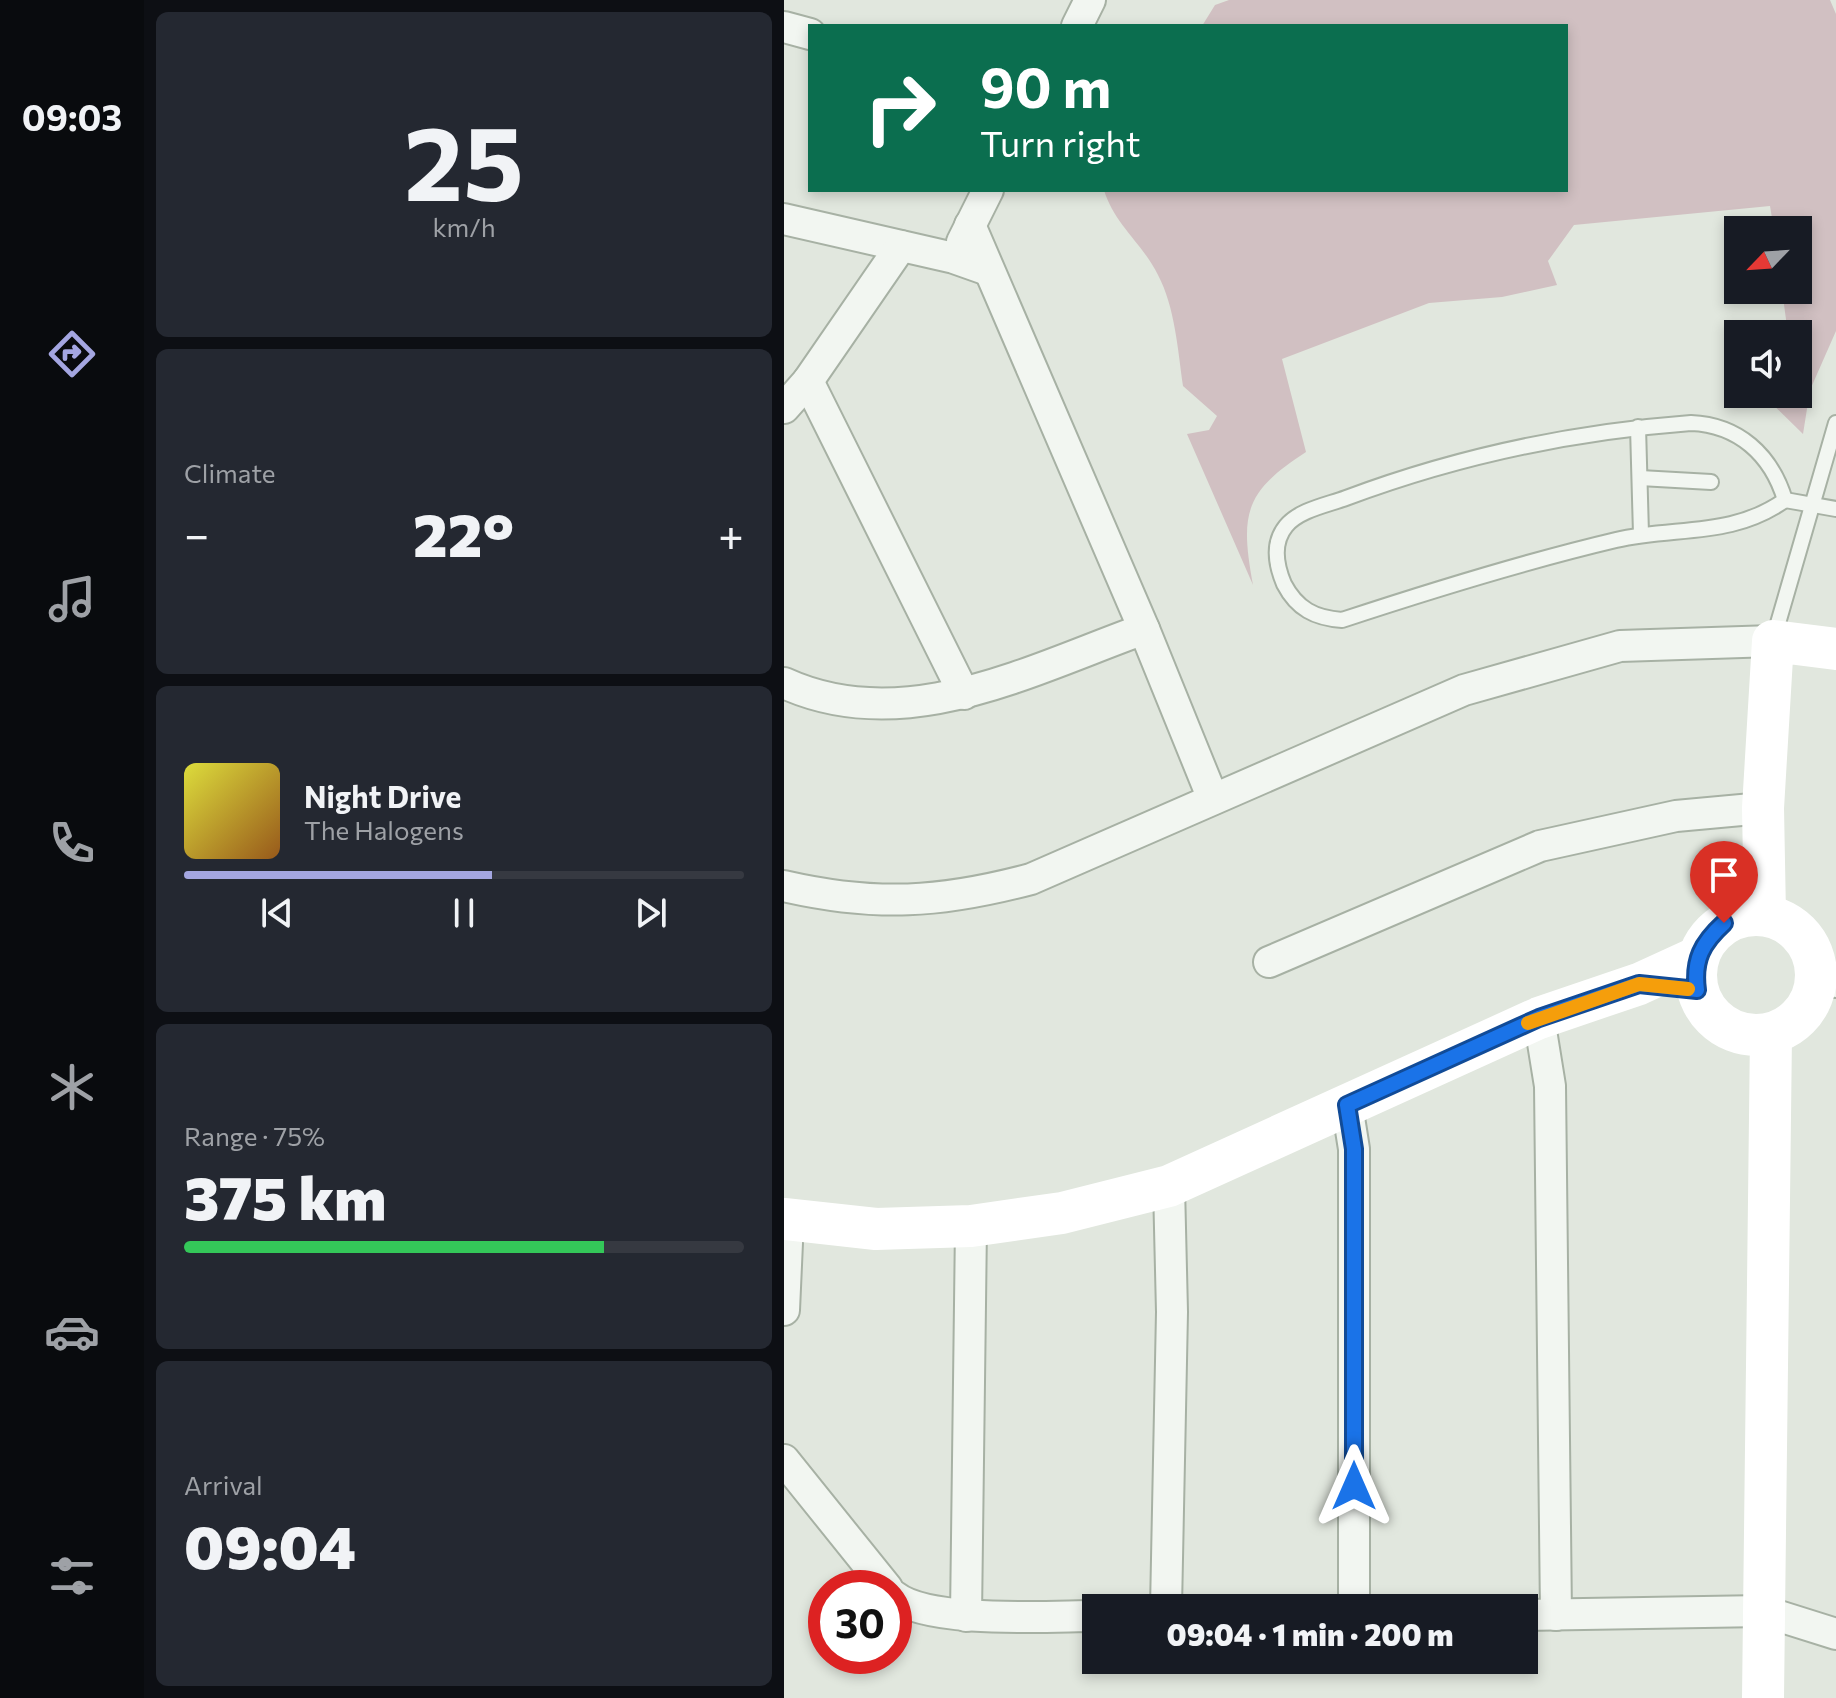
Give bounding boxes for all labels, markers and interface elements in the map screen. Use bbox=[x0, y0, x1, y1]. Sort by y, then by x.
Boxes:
text: 90 m bbox=[980, 51, 1111, 120]
icon: right bbox=[848, 56, 952, 160]
text: 09:03 bbox=[22, 94, 122, 138]
text: 25 bbox=[404, 95, 524, 222]
text: Turn right bbox=[980, 120, 1141, 164]
text: km/h bbox=[432, 211, 496, 242]
north arrow bbox=[1724, 216, 1812, 304]
map controls bbox=[1724, 216, 1812, 408]
button: sound bbox=[1724, 320, 1812, 408]
icon: directions bbox=[44, 326, 100, 382]
text: Climate bbox=[184, 457, 276, 488]
text: 22° bbox=[413, 496, 514, 569]
text: − bbox=[184, 506, 209, 560]
text: + bbox=[718, 506, 744, 560]
icon: music bbox=[44, 571, 100, 627]
text: Night Drive bbox=[304, 777, 461, 814]
text: The Halogens bbox=[304, 814, 464, 845]
icon: phone bbox=[44, 815, 100, 871]
pin bbox=[1690, 841, 1758, 923]
icon: arrive bbox=[1702, 853, 1746, 897]
icon: previous bbox=[255, 891, 299, 935]
icon: pause bbox=[442, 891, 486, 935]
icon: next bbox=[629, 891, 673, 935]
icon: climate bbox=[44, 1059, 100, 1115]
text: Range · 75% bbox=[184, 1120, 325, 1151]
text: 375 km bbox=[184, 1159, 386, 1232]
icon: car bbox=[44, 1304, 100, 1360]
position arrow bbox=[1312, 1444, 1396, 1528]
text: Arrival bbox=[184, 1469, 263, 1500]
text: 09:04 bbox=[184, 1508, 356, 1581]
icon: filters bbox=[44, 1548, 100, 1604]
speed limit sign: 30 bbox=[808, 1570, 912, 1674]
text: 09:04 · 1 min · 200 m bbox=[1167, 1615, 1454, 1652]

